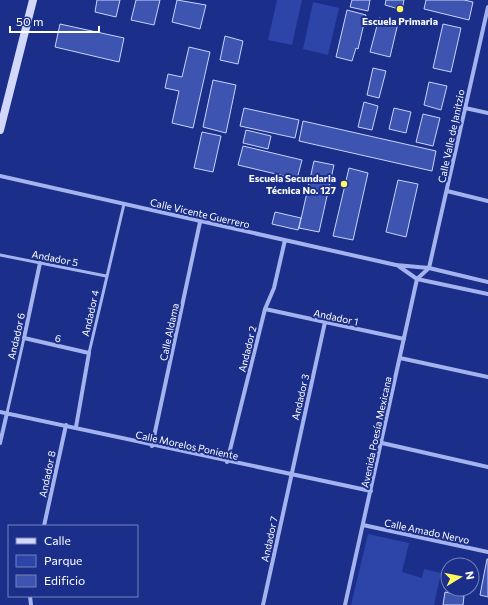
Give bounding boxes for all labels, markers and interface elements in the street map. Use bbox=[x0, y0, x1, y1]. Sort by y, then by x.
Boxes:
marker: Escuela Primaria bbox=[395, 4, 405, 14]
scale bar bbox=[10, 8, 99, 34]
text: 50 m bbox=[16, 14, 44, 28]
place label: Escuela Primaria bbox=[362, 15, 438, 27]
street label: Calle Valle de Janitzio bbox=[435, 88, 467, 184]
place label: Escuela Secundaria Técnica No. 127 bbox=[249, 172, 336, 196]
marker: Escuela Secundaria Técnica No. 127 bbox=[339, 179, 349, 189]
street label: Calle Vicente Guerrero bbox=[149, 196, 251, 230]
street label: Andador 5 bbox=[31, 248, 79, 268]
street label: Andador 4 bbox=[79, 289, 101, 337]
street label: Calle Aldama bbox=[157, 302, 181, 362]
street label: Andador 1 bbox=[312, 306, 360, 328]
street label: Andador 6 bbox=[5, 312, 27, 360]
street label: Andador 2 bbox=[236, 324, 259, 373]
street label: 6 bbox=[54, 331, 62, 345]
street label: Andador 3 bbox=[289, 372, 311, 421]
street label: Avenida Poesía Mexicana bbox=[358, 375, 394, 489]
street label: Calle Morelos Poniente bbox=[135, 428, 239, 462]
street label: Andador 8 bbox=[36, 450, 58, 498]
street label: Andador 7 bbox=[258, 515, 280, 563]
street label: Calle Amado Nervo bbox=[383, 516, 471, 546]
legend bbox=[8, 525, 138, 597]
text: Calle bbox=[44, 533, 71, 547]
text: Parque bbox=[44, 553, 82, 567]
north arrow bbox=[440, 557, 480, 597]
text: N bbox=[463, 570, 477, 580]
text: Edificio bbox=[44, 573, 85, 587]

